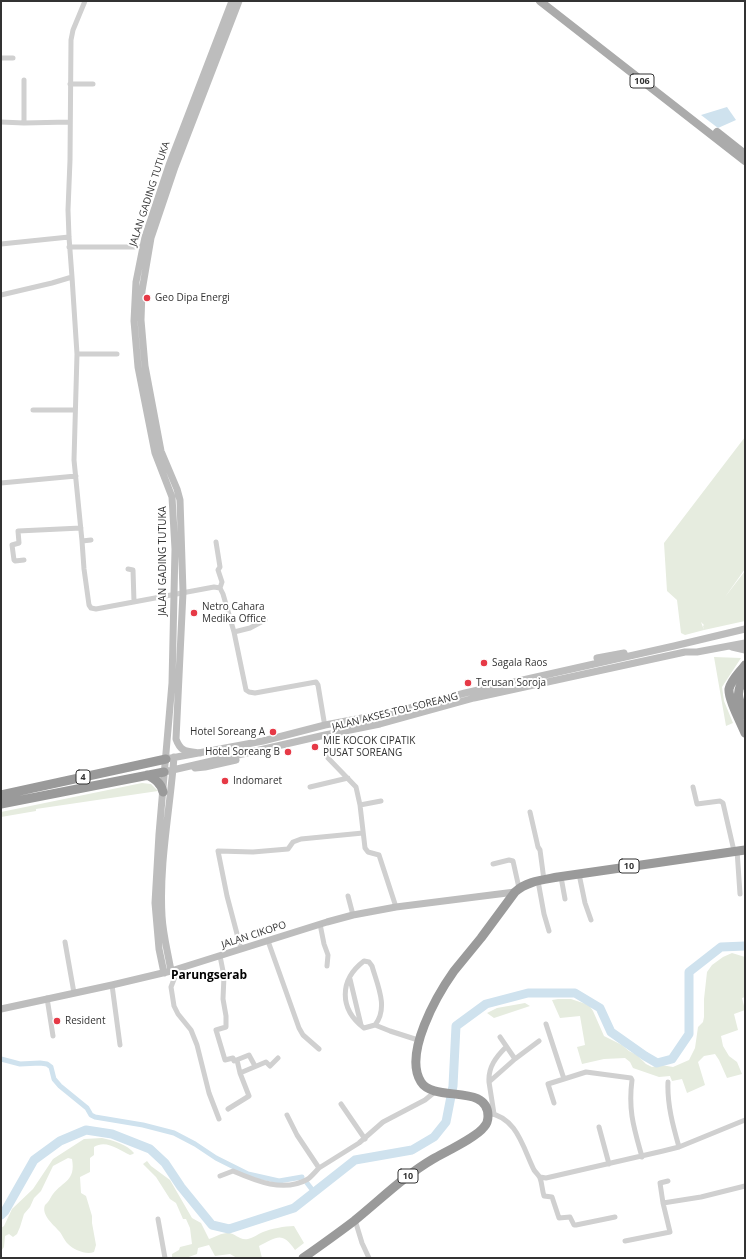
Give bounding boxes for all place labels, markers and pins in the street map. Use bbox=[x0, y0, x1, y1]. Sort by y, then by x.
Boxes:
place label: Geo Dipa Energi bbox=[155, 292, 230, 304]
marker: Geo Dipa Energi bbox=[142, 293, 152, 303]
place label: Netro Cahara Medika Office bbox=[202, 601, 266, 624]
marker: Netro Cahara Medika Office bbox=[189, 608, 199, 618]
place label: Sagala Raos bbox=[492, 657, 547, 669]
marker: Sagala Raos bbox=[479, 658, 489, 668]
place label: Terusan Soroja bbox=[476, 677, 546, 689]
marker: Terusan Soroja bbox=[463, 678, 473, 688]
place label: Hotel Soreang A bbox=[190, 726, 265, 738]
marker: Hotel Soreang A bbox=[268, 727, 278, 737]
place label: MIE KOCOK CIPATIK PUSAT SOREANG bbox=[323, 735, 415, 758]
marker: MIE KOCOK CIPATIK PUSAT SOREANG bbox=[310, 742, 320, 752]
place label: Hotel Soreang B bbox=[205, 746, 280, 758]
marker: Hotel Soreang B bbox=[283, 747, 293, 757]
place label: Indomaret bbox=[233, 775, 282, 787]
marker: Indomaret bbox=[220, 776, 230, 786]
place label: Resident bbox=[65, 1015, 106, 1027]
marker: Resident bbox=[52, 1016, 62, 1026]

